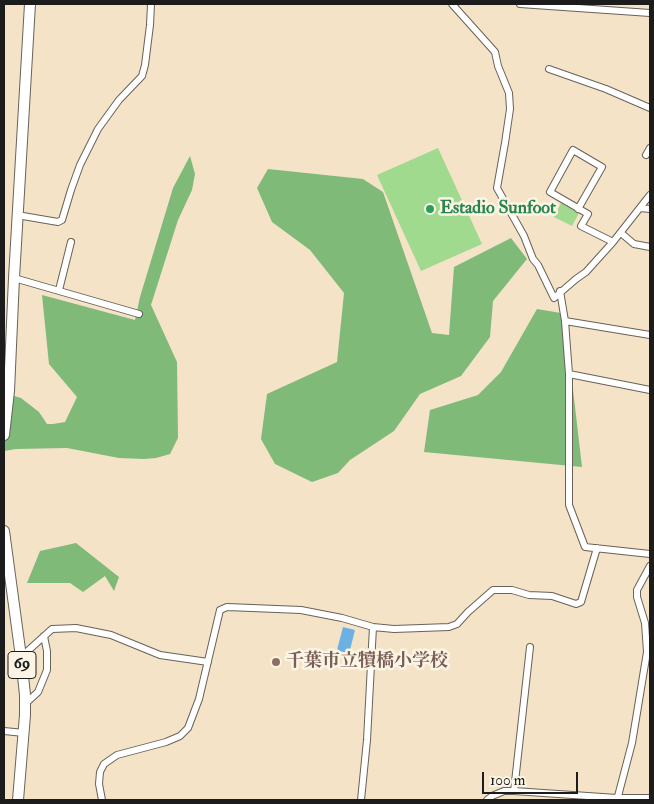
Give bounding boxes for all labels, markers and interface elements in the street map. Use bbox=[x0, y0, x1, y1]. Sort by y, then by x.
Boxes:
place label: Estadio Sunfoot bbox=[440, 198, 556, 220]
marker: Estadio Sunfoot bbox=[424, 203, 436, 215]
place label: 千葉市立犢橋小学校 bbox=[286, 651, 448, 673]
road number: 69 bbox=[8, 652, 36, 678]
marker: 千葉市立犢橋小学校 bbox=[270, 656, 282, 668]
scale bar bbox=[484, 762, 580, 794]
text: 100 m bbox=[490, 771, 525, 790]

